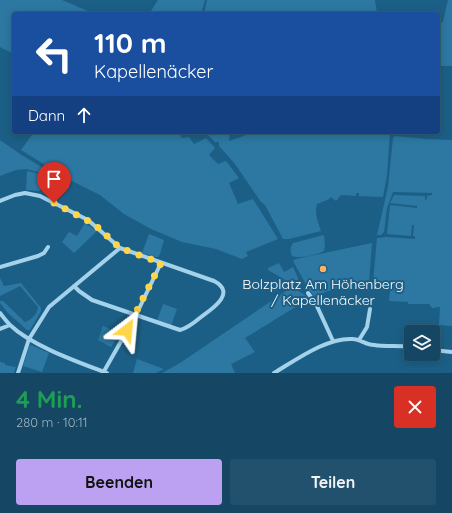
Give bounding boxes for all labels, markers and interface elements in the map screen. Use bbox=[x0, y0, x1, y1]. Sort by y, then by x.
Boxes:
text: 110 m bbox=[94, 25, 167, 60]
icon: left bbox=[28, 28, 80, 80]
text: Kapellenäcker bbox=[94, 60, 213, 83]
icon: ahead bbox=[73, 104, 95, 126]
text: Dann bbox=[28, 106, 65, 125]
pin bbox=[37, 162, 71, 203]
icon: arrive bbox=[43, 168, 65, 190]
marker: Bolzplatz Am Höhenberg / Kapellenäcker bbox=[318, 264, 328, 274]
place label: Bolzplatz Am Höhenberg / Kapellenäcker bbox=[242, 275, 404, 309]
position arrow bbox=[106, 309, 148, 351]
map controls bbox=[404, 325, 440, 361]
button: layers bbox=[404, 325, 440, 361]
text: 4 Min. bbox=[16, 384, 82, 414]
button: close bbox=[394, 386, 436, 428]
text: 280 m · 10:11 bbox=[16, 414, 88, 430]
button: Beenden bbox=[16, 459, 222, 505]
button: Teilen bbox=[230, 459, 436, 505]

